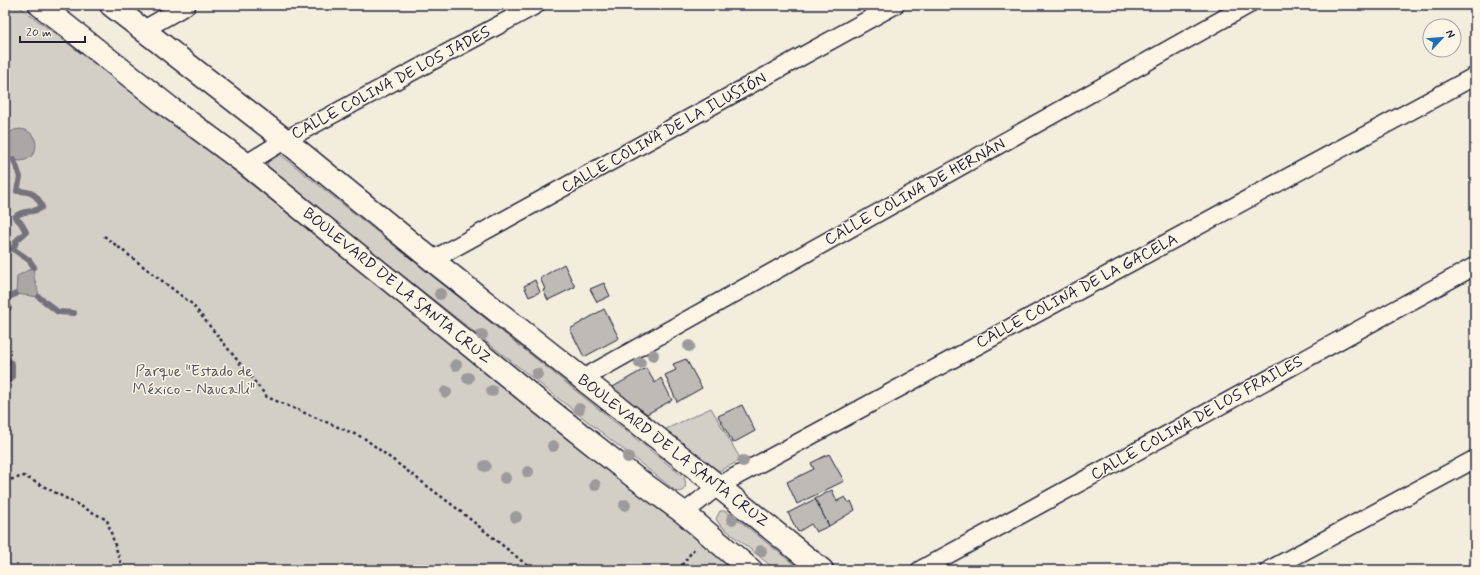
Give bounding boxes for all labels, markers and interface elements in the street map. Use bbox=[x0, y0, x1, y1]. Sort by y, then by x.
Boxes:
scale bar bbox=[20, 18, 85, 44]
north arrow bbox=[1422, 18, 1462, 58]
street label: CALLE COLINA DE LOS JADES bbox=[288, 21, 494, 145]
text: 20 m bbox=[26, 25, 52, 41]
text: N bbox=[1442, 28, 1458, 40]
street label: CALLE COLINA DE LA ILUSIÓN bbox=[558, 68, 770, 198]
street label: CALLE COLINA DE HERNÁN bbox=[821, 134, 1009, 250]
street label: BOULEVARD DE LA SANTA CRUZ bbox=[298, 203, 496, 369]
street label: CALLE COLINA DE LA GACELA bbox=[972, 229, 1182, 353]
street label: CALLE COLINA DE LOS FRAILES bbox=[1087, 351, 1307, 485]
park label: Parque "Estado de México - Naucalli" bbox=[133, 361, 255, 400]
street label: BOULEVARD DE LA SANTA CRUZ bbox=[573, 370, 773, 532]

